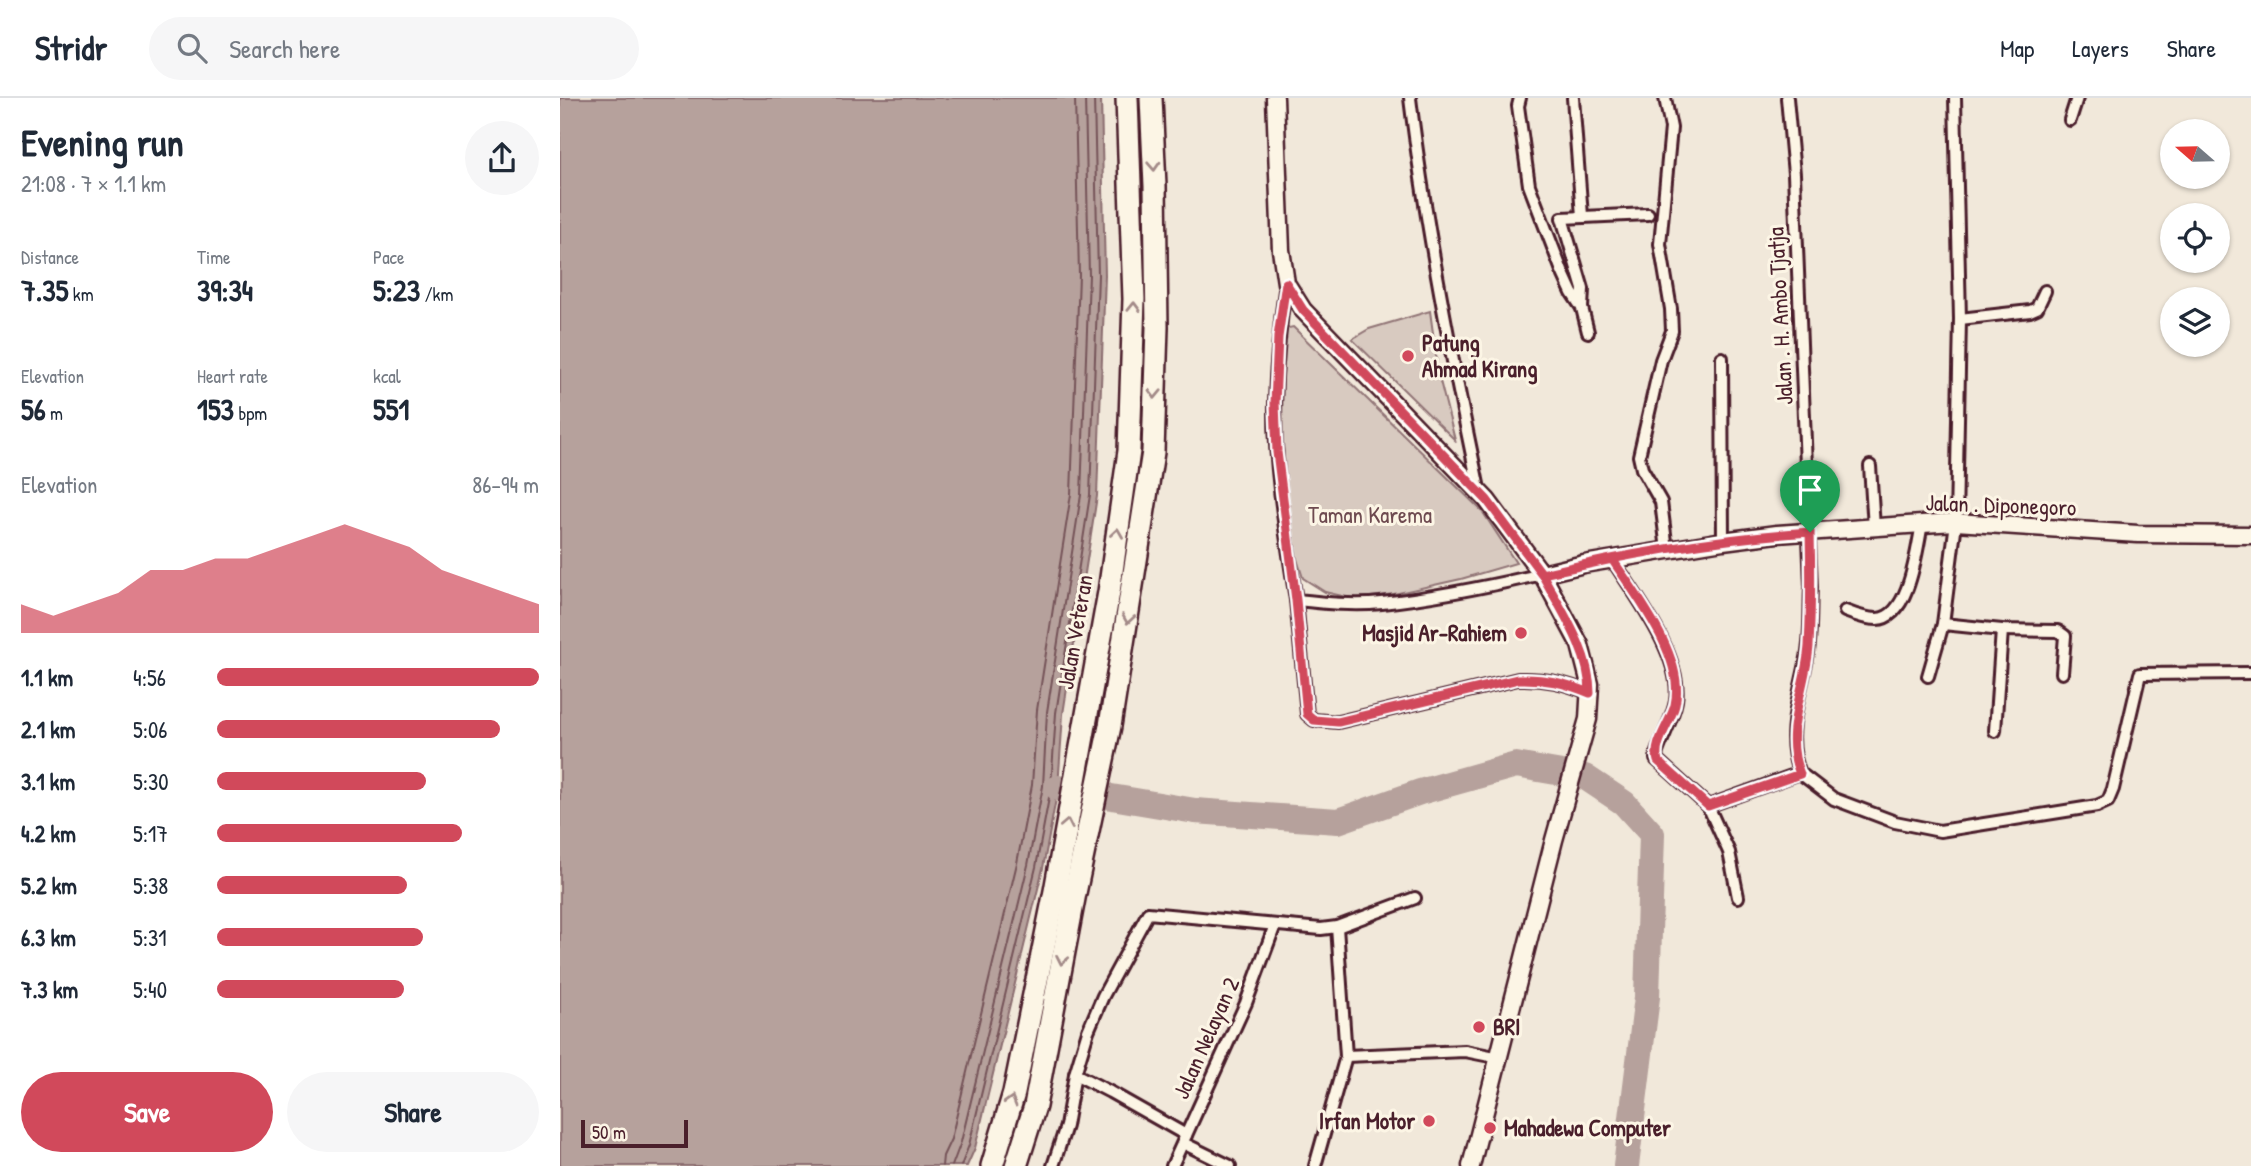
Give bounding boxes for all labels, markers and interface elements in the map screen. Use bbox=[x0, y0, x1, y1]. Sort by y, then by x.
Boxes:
search box bbox=[149, 17, 639, 80]
text: Stridr bbox=[35, 26, 107, 70]
icon: search bbox=[173, 29, 211, 67]
text: Search here bbox=[229, 31, 340, 66]
text: Map bbox=[2000, 32, 2034, 64]
text: Layers bbox=[2072, 32, 2129, 64]
text: Share bbox=[2167, 32, 2216, 64]
text: Evening run bbox=[21, 116, 184, 168]
north arrow bbox=[2160, 119, 2230, 189]
map controls bbox=[2160, 119, 2230, 357]
button: share bbox=[465, 121, 539, 195]
one-way arrow bbox=[1147, 161, 1162, 172]
text: 21:08 · 7 × 1.1 km bbox=[21, 168, 166, 199]
button: locate bbox=[2160, 203, 2230, 273]
street label: Jalan . H. Ambo Tjatja bbox=[1759, 226, 1800, 406]
text: Distance bbox=[21, 244, 79, 270]
text: Time bbox=[197, 244, 231, 270]
text: Pace bbox=[373, 244, 405, 270]
text: 7.35 bbox=[21, 270, 68, 310]
text: 39:34 bbox=[197, 270, 253, 310]
text: 5:23 bbox=[373, 270, 420, 310]
text: km bbox=[68, 281, 94, 307]
text: /km bbox=[420, 281, 453, 307]
button: layers bbox=[2160, 287, 2230, 357]
one-way arrow bbox=[1126, 301, 1141, 312]
place label: Patung Ahmad Kirang bbox=[1422, 327, 1537, 385]
marker: Patung Ahmad Kirang bbox=[1400, 348, 1416, 364]
text: Elevation bbox=[21, 363, 84, 389]
text: Heart rate bbox=[197, 363, 268, 389]
text: kcal bbox=[373, 363, 401, 389]
one-way arrow bbox=[1147, 388, 1162, 399]
text: 56 bbox=[21, 389, 46, 429]
text: 153 bbox=[197, 389, 234, 429]
text: 551 bbox=[373, 389, 409, 429]
text: m bbox=[46, 400, 63, 426]
text: bpm bbox=[234, 400, 267, 426]
pin bbox=[1780, 460, 1840, 532]
text: Elevation bbox=[21, 469, 97, 500]
text: 86–94 m bbox=[472, 469, 539, 500]
icon: arrive bbox=[1791, 471, 1829, 509]
street label: Jalan . Diponegoro bbox=[1925, 486, 2077, 523]
park label: Taman Karema bbox=[1308, 499, 1432, 530]
one-way arrow bbox=[1109, 527, 1124, 539]
street label: Jalan Veteran bbox=[1049, 572, 1100, 692]
one-way arrow bbox=[1121, 613, 1136, 625]
place label: Masjid Ar-Rahiem bbox=[1362, 617, 1507, 648]
marker: Masjid Ar-Rahiem bbox=[1513, 625, 1529, 641]
text: 1.1 km bbox=[21, 662, 73, 693]
text: 4:56 bbox=[133, 662, 166, 693]
text: 2.1 km bbox=[21, 714, 76, 745]
text: 5:06 bbox=[133, 714, 168, 745]
text: 3.1 km bbox=[21, 766, 75, 797]
text: 5:30 bbox=[133, 766, 169, 797]
text: 4.2 km bbox=[21, 818, 76, 849]
text: 5:17 bbox=[133, 818, 168, 849]
one-way arrow bbox=[1059, 818, 1074, 830]
text: 5.2 km bbox=[21, 870, 77, 901]
text: 5:38 bbox=[133, 870, 168, 901]
text: 6.3 km bbox=[21, 922, 76, 953]
text: 5:31 bbox=[133, 922, 167, 953]
one-way arrow bbox=[1056, 954, 1071, 966]
street label: Jalan Nelayan 2 bbox=[1165, 972, 1246, 1104]
text: 7.3 km bbox=[21, 974, 78, 1005]
text: 5:40 bbox=[133, 974, 167, 1005]
place label: BRI bbox=[1493, 1011, 1521, 1042]
marker: BRI bbox=[1471, 1019, 1487, 1035]
button: Save bbox=[21, 1072, 273, 1152]
button: Share bbox=[287, 1072, 539, 1152]
one-way arrow bbox=[1003, 1095, 1018, 1107]
place label: Irfan Motor bbox=[1319, 1105, 1415, 1136]
place label: Mahadewa Computer bbox=[1504, 1112, 1671, 1144]
marker: Irfan Motor bbox=[1421, 1113, 1437, 1129]
scale bar bbox=[581, 1117, 688, 1149]
text: 50 m bbox=[592, 1119, 626, 1145]
marker: Mahadewa Computer bbox=[1482, 1120, 1498, 1136]

